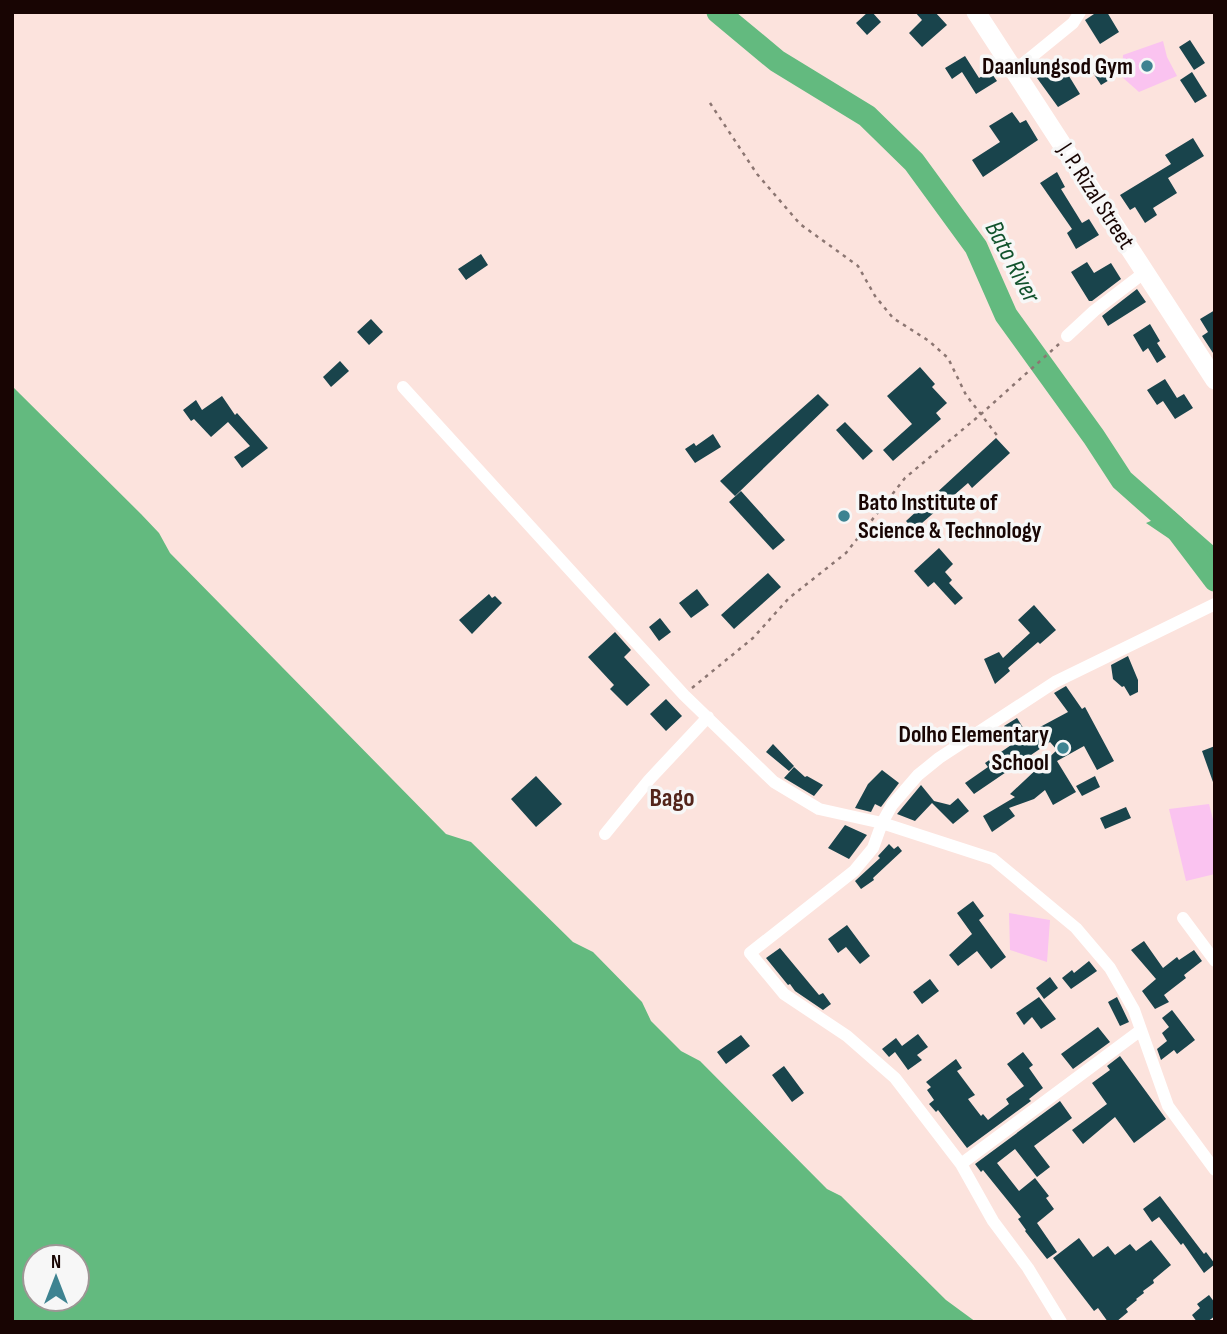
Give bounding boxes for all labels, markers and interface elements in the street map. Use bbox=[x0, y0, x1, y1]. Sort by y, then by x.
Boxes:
place label: Daanlungsod Gym bbox=[982, 52, 1133, 81]
marker: Daanlungsod Gym bbox=[1139, 58, 1155, 74]
street label: J. P. Rizal Street bbox=[1051, 137, 1141, 254]
water label: Bato River bbox=[978, 216, 1047, 309]
place label: Bato Institute of Science & Technology bbox=[858, 488, 1042, 545]
marker: Bato Institute of Science & Technology bbox=[836, 508, 852, 524]
place label: Dolho Elementary School bbox=[898, 720, 1049, 777]
marker: Dolho Elementary School bbox=[1055, 740, 1071, 756]
district label: Bago bbox=[649, 783, 695, 814]
north arrow bbox=[21, 1243, 91, 1313]
text: N bbox=[51, 1251, 61, 1274]

